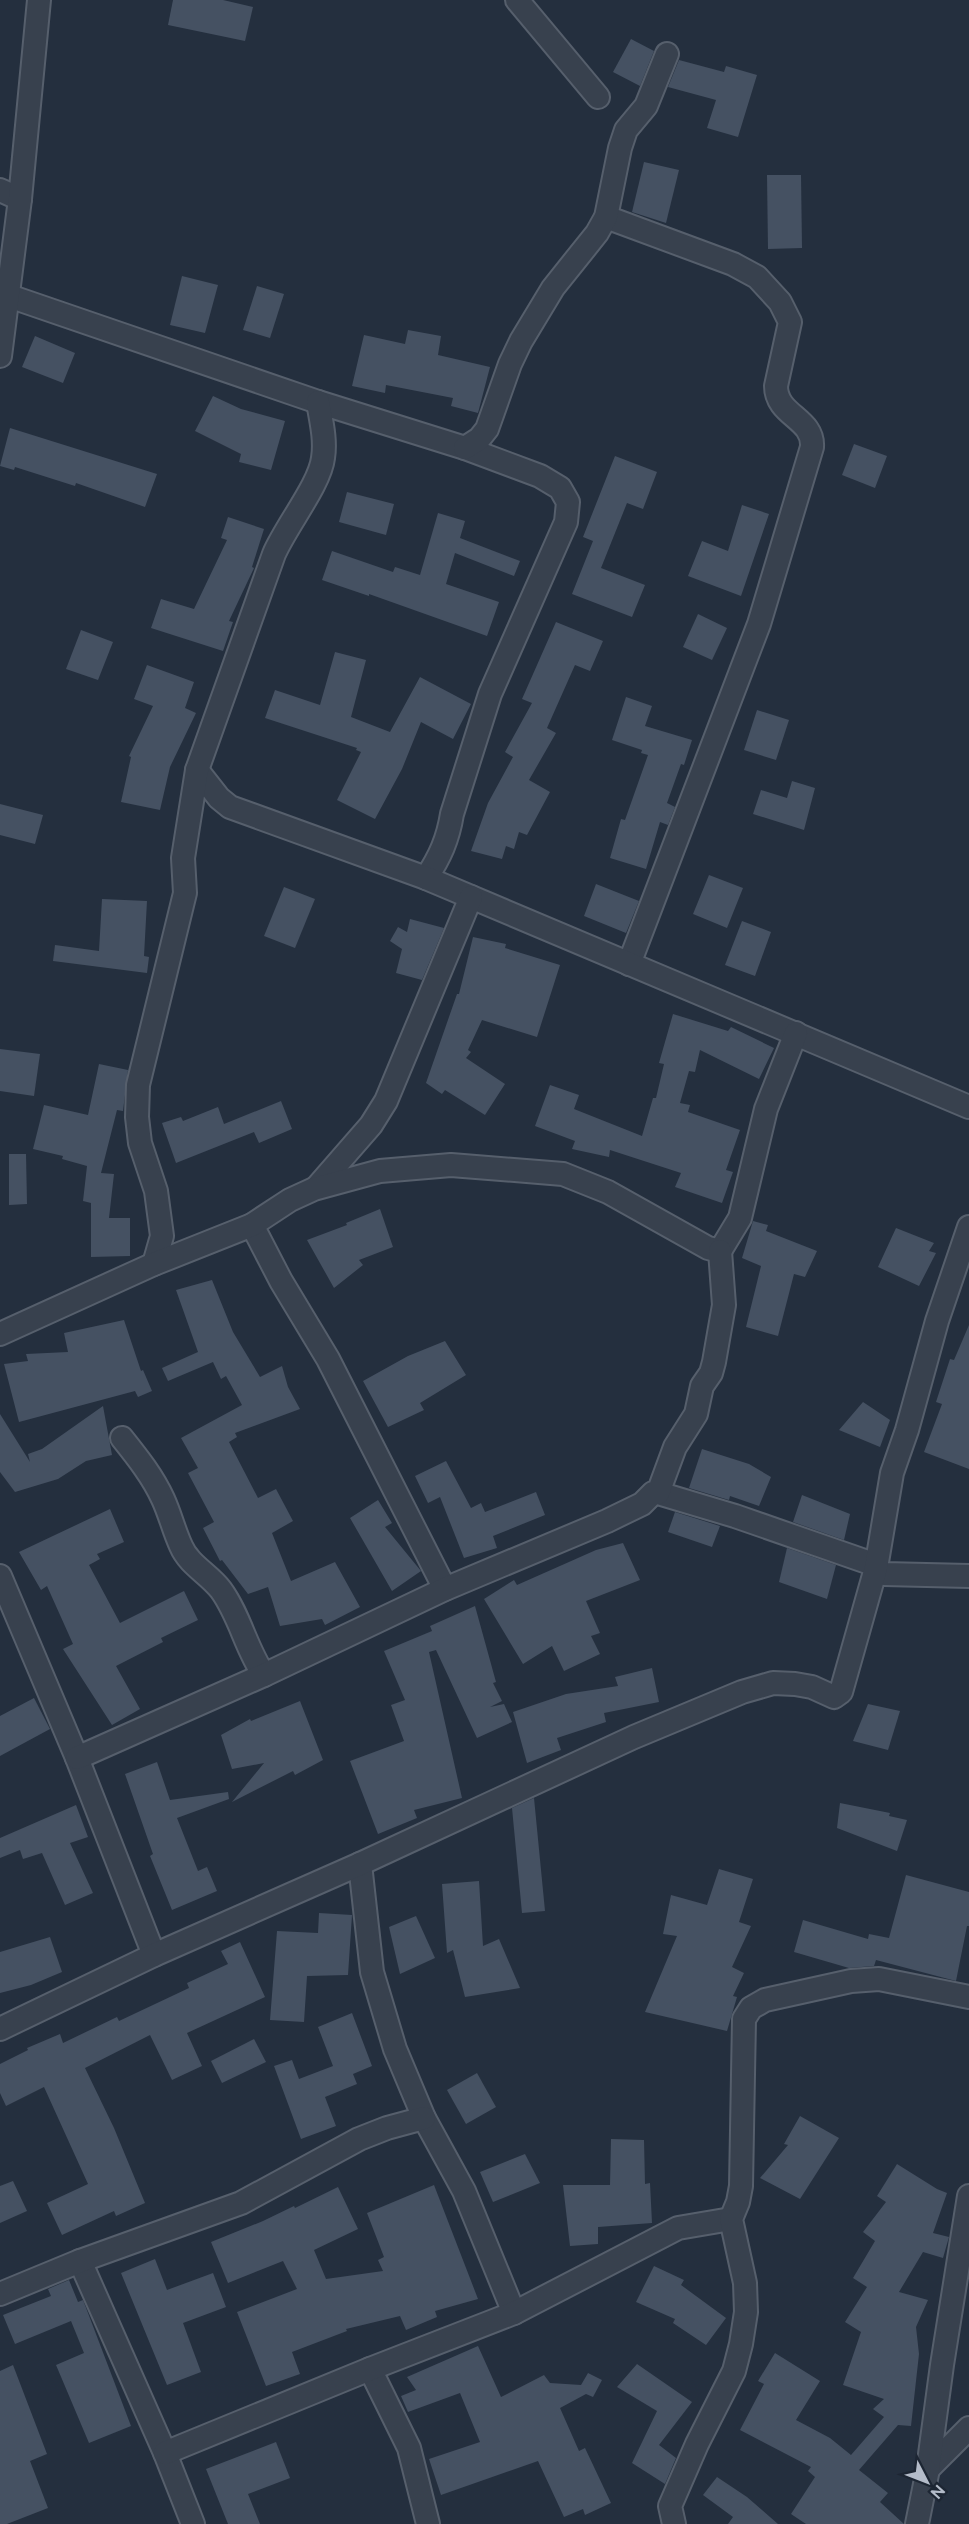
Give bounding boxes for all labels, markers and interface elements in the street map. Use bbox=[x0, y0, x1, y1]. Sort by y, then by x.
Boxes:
north arrow bbox=[897, 2452, 957, 2512]
text: N bbox=[927, 2481, 949, 2503]

